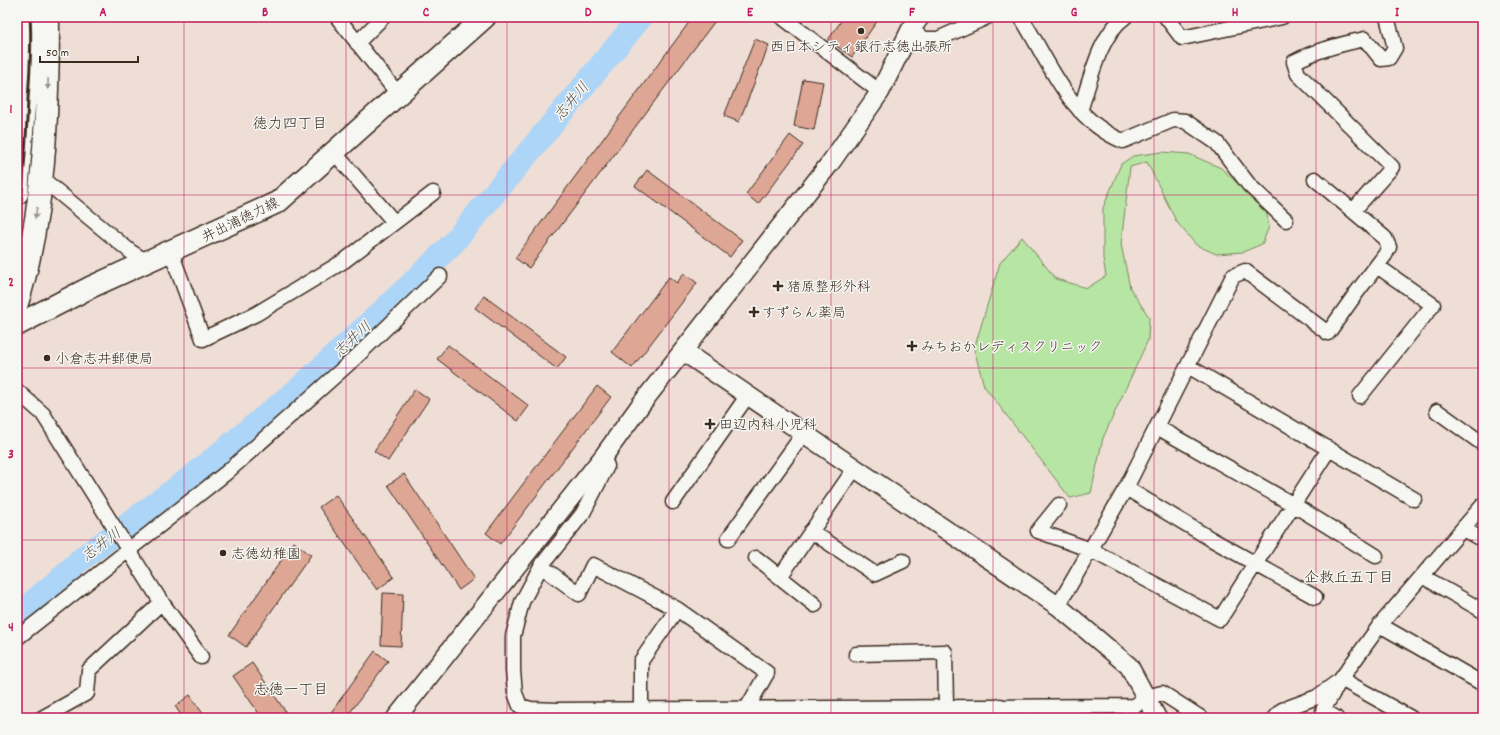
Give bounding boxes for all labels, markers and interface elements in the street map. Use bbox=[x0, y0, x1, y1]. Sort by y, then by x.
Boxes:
text: A bbox=[99, 4, 107, 23]
text: B bbox=[262, 4, 268, 23]
text: C bbox=[423, 4, 430, 23]
text: D bbox=[585, 4, 592, 23]
text: E bbox=[747, 4, 754, 23]
text: F bbox=[909, 4, 915, 23]
text: G bbox=[1071, 4, 1078, 23]
text: H bbox=[1232, 4, 1239, 23]
text: I bbox=[1395, 4, 1400, 23]
marker: 西日本シティ銀行志徳出張所 bbox=[856, 26, 866, 36]
scale bar bbox=[40, 38, 138, 64]
place label: 西日本シティ銀行志徳出張所 bbox=[770, 38, 952, 58]
text: 50 m bbox=[46, 45, 69, 62]
one-way arrow bbox=[45, 78, 51, 91]
water label: 志井川 bbox=[550, 78, 595, 127]
text: 1 bbox=[10, 101, 13, 120]
district label: 徳力四丁目 bbox=[252, 114, 328, 136]
street label: 井出浦徳力線 bbox=[199, 193, 283, 248]
one-way arrow bbox=[33, 207, 39, 219]
text: 2 bbox=[8, 274, 14, 293]
place label: 猪原整形外科 bbox=[787, 278, 871, 298]
marker: 猪原整形外科 bbox=[772, 280, 784, 292]
place label: すずらん薬局 bbox=[762, 304, 846, 324]
marker: すずらん薬局 bbox=[749, 307, 759, 317]
water label: 志井川 bbox=[329, 317, 377, 364]
place label: みちおかレディスクリニック bbox=[921, 338, 1102, 358]
marker: みちおかレディスクリニック bbox=[906, 340, 918, 352]
place label: 小倉志井郵便局 bbox=[55, 350, 153, 370]
marker: 小倉志井郵便局 bbox=[42, 353, 52, 363]
place label: 田辺内科小児科 bbox=[719, 416, 817, 436]
marker: 田辺内科小児科 bbox=[704, 418, 716, 430]
text: 3 bbox=[8, 446, 14, 465]
water label: 志井川 bbox=[78, 523, 127, 568]
place label: 志徳幼稚園 bbox=[231, 545, 301, 565]
marker: 志徳幼稚園 bbox=[218, 548, 228, 558]
district label: 企救丘五丁目 bbox=[1304, 568, 1394, 590]
text: 4 bbox=[8, 619, 14, 638]
district label: 志徳一丁目 bbox=[253, 680, 329, 702]

